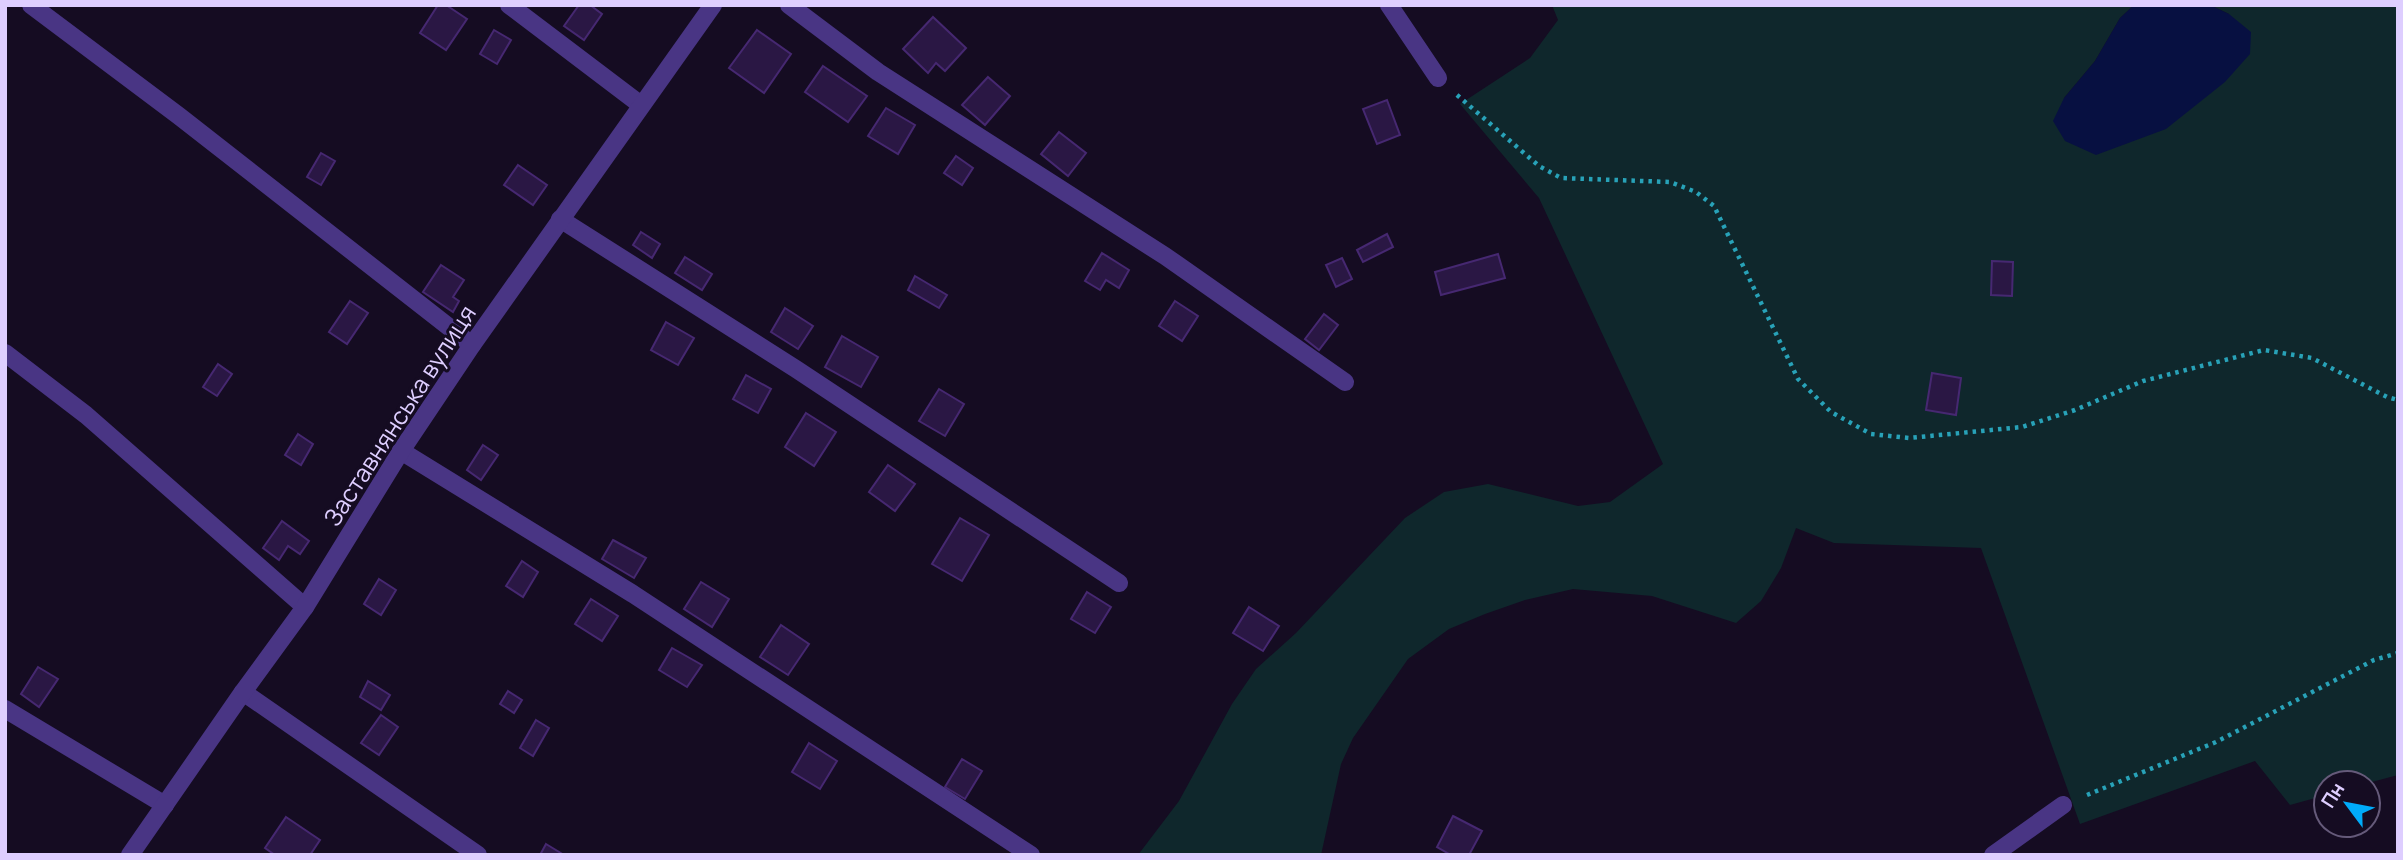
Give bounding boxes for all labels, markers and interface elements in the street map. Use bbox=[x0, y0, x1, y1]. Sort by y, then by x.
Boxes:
street label: Заставнянська вулиця bbox=[315, 298, 483, 532]
north arrow bbox=[2312, 769, 2382, 839]
text: Пн bbox=[2315, 777, 2350, 813]

